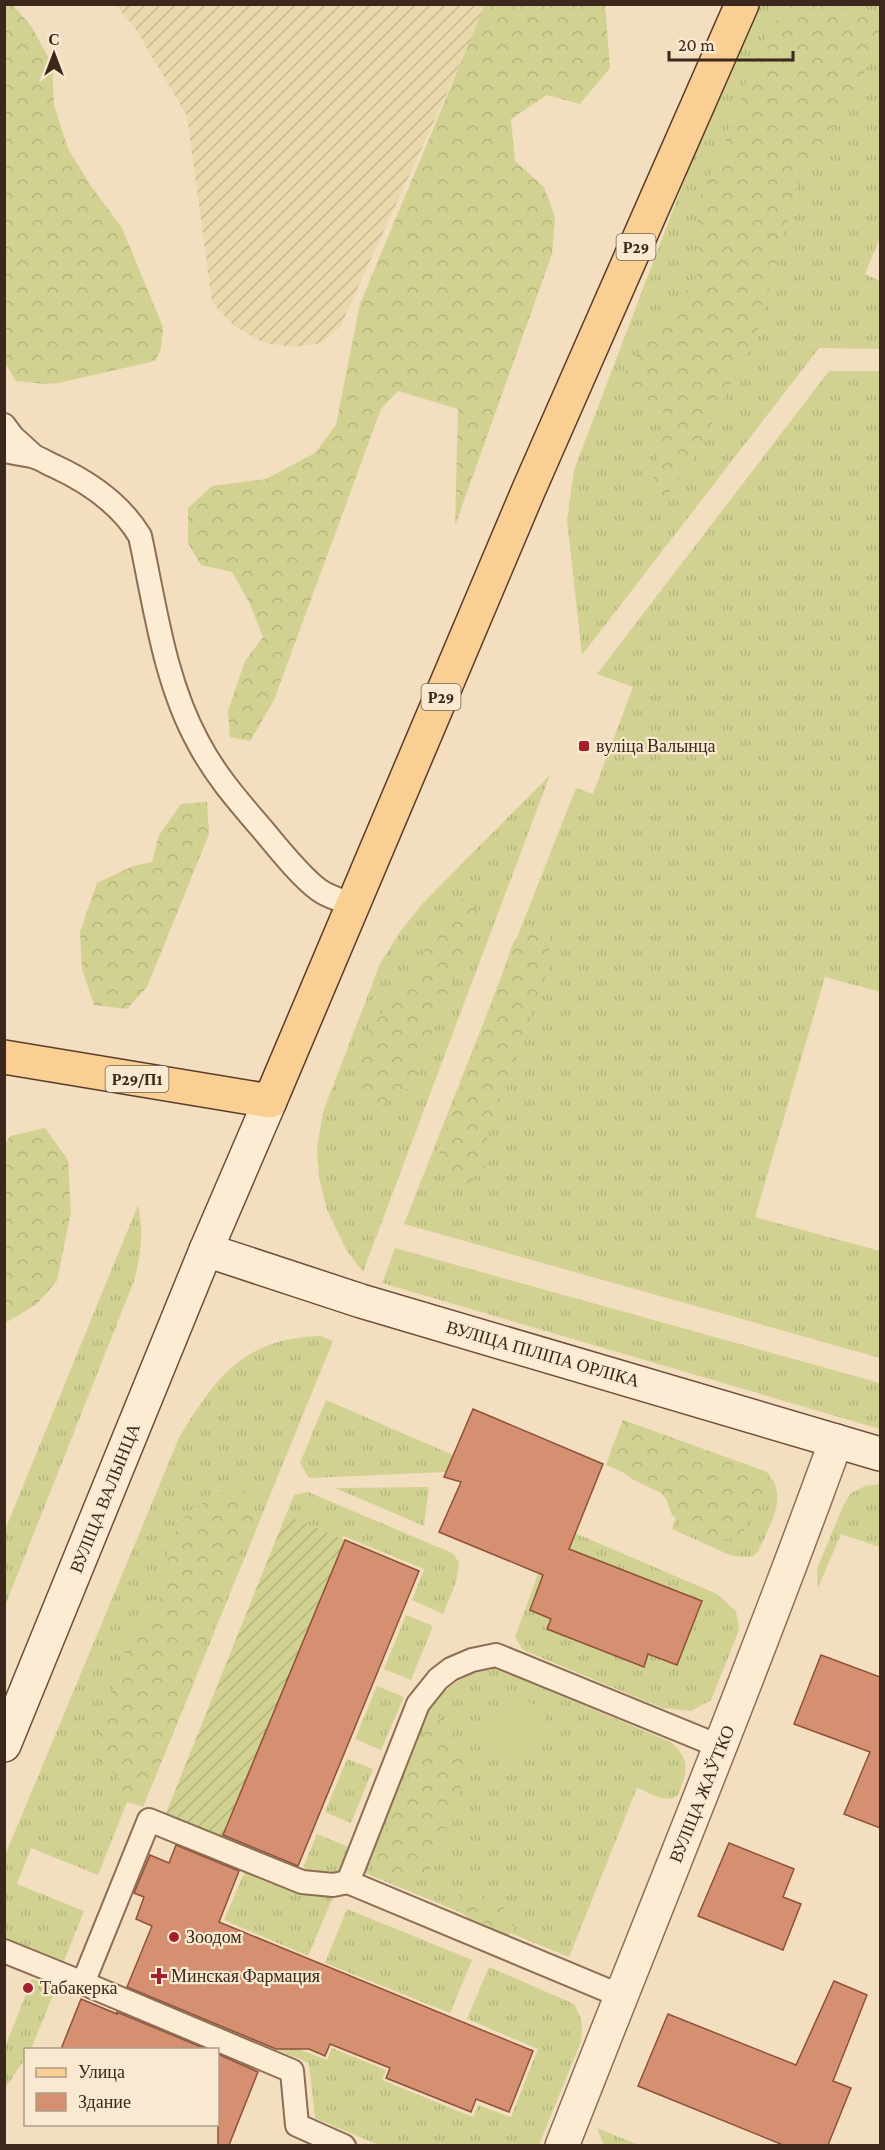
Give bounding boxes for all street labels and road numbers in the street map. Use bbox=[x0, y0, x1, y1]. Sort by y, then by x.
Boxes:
road number: Р29 bbox=[616, 234, 656, 260]
road number: Р29 bbox=[422, 684, 460, 710]
road number: Р29/П1 bbox=[106, 1066, 168, 1092]
street label: ВУЛІЦА ПІЛІПА ОРЛІКА bbox=[444, 1317, 642, 1391]
street label: ВУЛІЦА ВАЛЫНЦА bbox=[66, 1420, 144, 1576]
street label: ВУЛІЦА ЖАЎТКО bbox=[664, 1722, 739, 1866]

